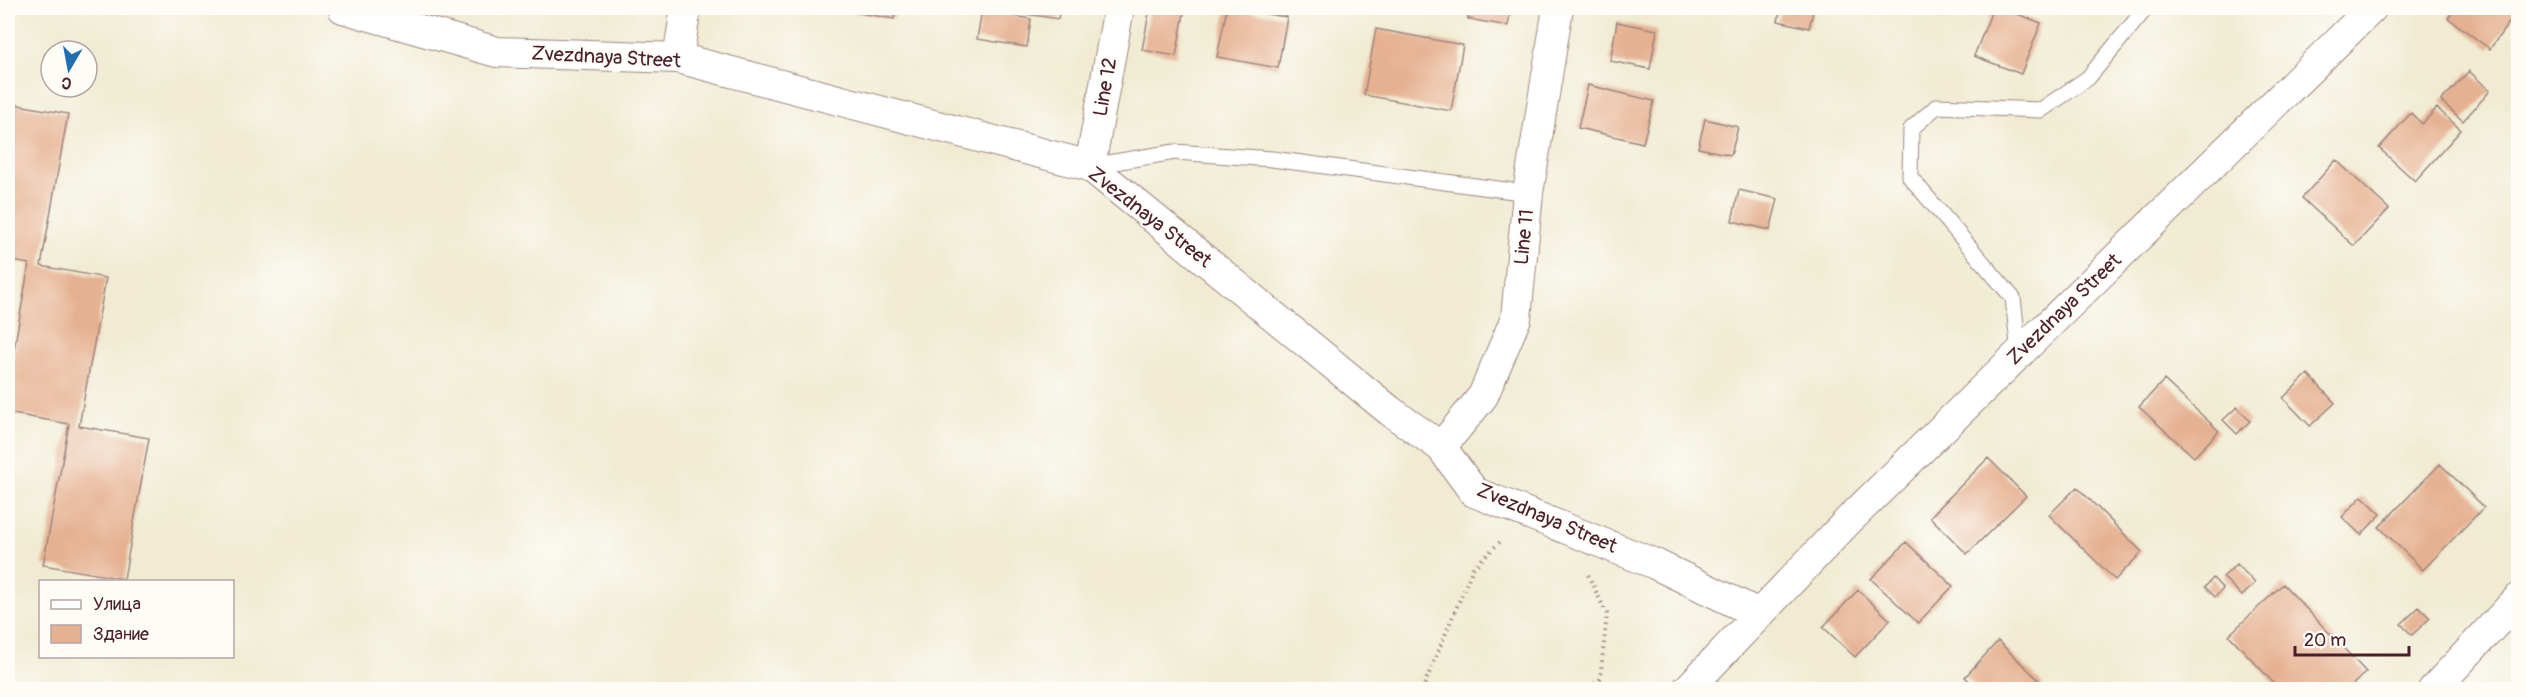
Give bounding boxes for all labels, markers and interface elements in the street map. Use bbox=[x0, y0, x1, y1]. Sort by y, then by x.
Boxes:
north arrow bbox=[39, 39, 99, 99]
street label: Zvezdnaya Street bbox=[531, 41, 682, 73]
street label: Line 12 bbox=[1088, 56, 1122, 118]
text: С bbox=[60, 72, 73, 93]
street label: Zvezdnaya Street bbox=[1083, 161, 1217, 274]
street label: Line 11 bbox=[1509, 208, 1539, 266]
street label: Zvezdnaya Street bbox=[2001, 247, 2127, 370]
street label: Zvezdnaya Street bbox=[1473, 477, 1622, 559]
legend bbox=[39, 580, 234, 658]
text: Улица bbox=[93, 593, 141, 616]
scale bar bbox=[2295, 619, 2409, 657]
text: Здание bbox=[93, 623, 149, 646]
text: 20 m bbox=[2304, 629, 2346, 652]

